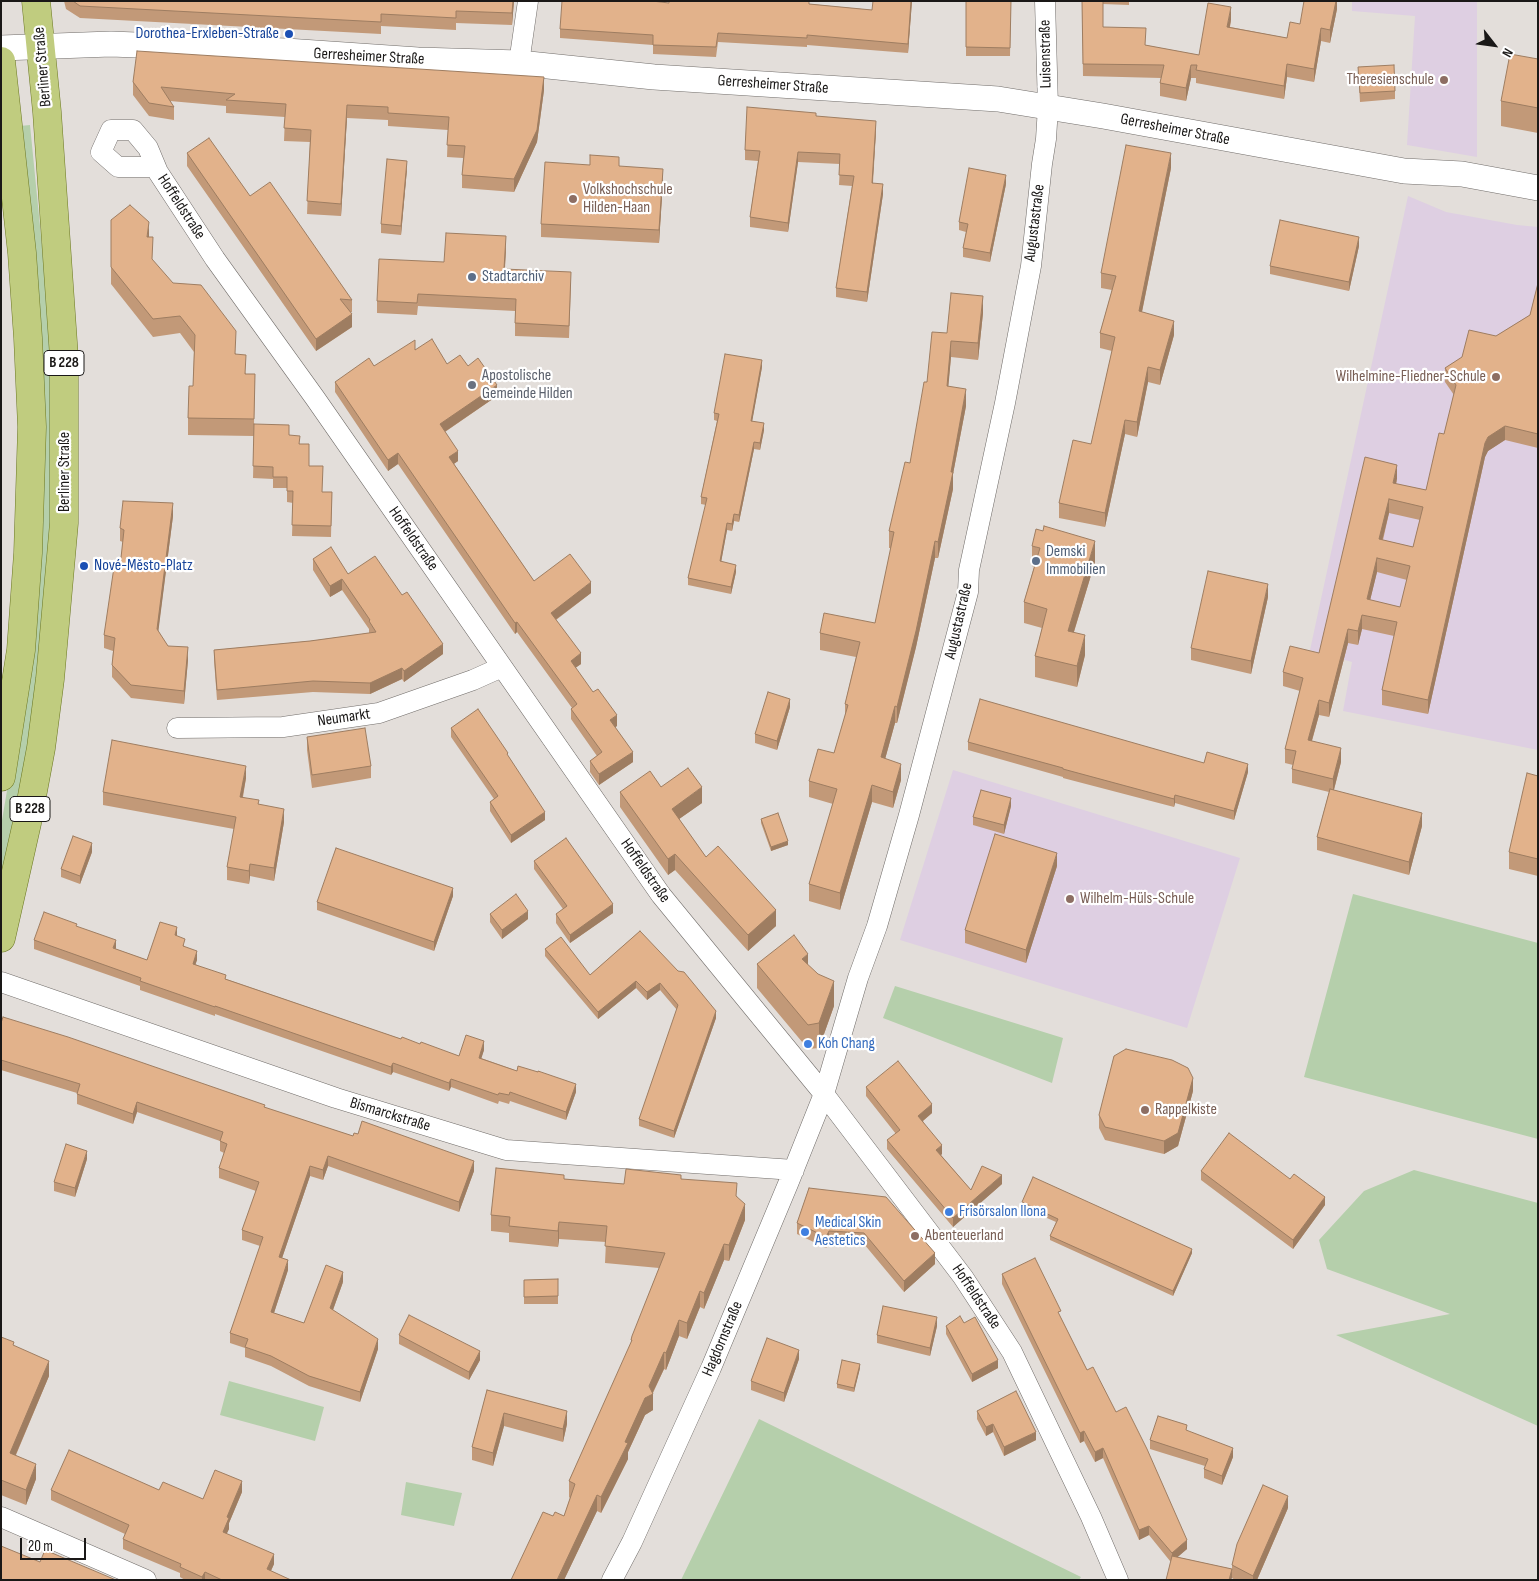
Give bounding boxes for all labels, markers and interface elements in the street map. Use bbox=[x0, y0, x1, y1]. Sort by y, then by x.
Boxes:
street label: Luisenstraße bbox=[1036, 19, 1056, 89]
north arrow bbox=[1469, 20, 1519, 70]
place label: Dorothea-Erxleben-Straße bbox=[136, 24, 279, 44]
street label: Berliner Straße bbox=[30, 26, 56, 108]
marker: Dorothea-Erxleben-Straße bbox=[283, 28, 295, 40]
street label: Gerresheimer Straße bbox=[313, 45, 425, 69]
text: N bbox=[1498, 45, 1517, 60]
place label: Theresienschule bbox=[1347, 70, 1434, 90]
street label: Gerresheimer Straße bbox=[717, 72, 829, 98]
marker: Theresienschule bbox=[1438, 74, 1450, 86]
street label: Gerresheimer Straße bbox=[1119, 110, 1231, 150]
street label: Hoffeldstraße bbox=[153, 171, 209, 243]
place label: Volkshochschule Hilden-Haan bbox=[583, 180, 673, 218]
street label: Augustastraße bbox=[1021, 183, 1049, 263]
marker: Volkshochschule Hilden-Haan bbox=[567, 193, 579, 205]
place label: Stadtarchiv bbox=[482, 267, 544, 287]
marker: Stadtarchiv bbox=[466, 271, 478, 283]
road number: B 228 bbox=[44, 350, 84, 376]
place label: Apostolische Gemeinde Hilden bbox=[482, 366, 573, 404]
place label: Wilhelmine-Fliedner-Schule bbox=[1336, 367, 1486, 387]
marker: Wilhelmine-Fliedner-Schule bbox=[1490, 371, 1502, 383]
marker: Apostolische Gemeinde Hilden bbox=[466, 379, 478, 391]
street label: Berliner Straße bbox=[55, 432, 75, 512]
street label: Hoffeldstraße bbox=[384, 503, 442, 575]
place label: Demski Immobilien bbox=[1046, 542, 1106, 580]
marker: Demski Immobilien bbox=[1030, 555, 1042, 567]
place label: Nové-Město-Platz bbox=[94, 556, 193, 576]
marker: Nové-Město-Platz bbox=[78, 560, 90, 572]
street label: Augustastraße bbox=[941, 581, 977, 661]
street label: Neumarkt bbox=[316, 705, 372, 731]
road number: B 228 bbox=[10, 796, 50, 822]
street label: Hoffeldstraße bbox=[616, 835, 674, 907]
place label: Wilhelm-Hüls-Schule bbox=[1080, 889, 1194, 909]
marker: Wilhelm-Hüls-Schule bbox=[1064, 893, 1076, 905]
place label: Koh Chang bbox=[818, 1034, 875, 1054]
marker: Koh Chang bbox=[802, 1038, 814, 1050]
street label: Bismarckstraße bbox=[347, 1094, 433, 1136]
place label: Rappelkiste bbox=[1155, 1100, 1217, 1120]
marker: Rappelkiste bbox=[1139, 1104, 1151, 1116]
place label: Frisörsalon Ilona bbox=[959, 1202, 1046, 1222]
marker: Frisörsalon Ilona bbox=[943, 1206, 955, 1218]
place label: Medical Skin Aestetics bbox=[815, 1213, 881, 1251]
marker: Medical Skin Aestetics bbox=[799, 1226, 811, 1238]
place label: Abenteuerland bbox=[925, 1226, 1004, 1246]
marker: Abenteuerland bbox=[909, 1230, 921, 1242]
street label: Hoffeldstraße bbox=[947, 1261, 1005, 1333]
street label: Hagdornstraße bbox=[699, 1299, 747, 1379]
scale bar bbox=[22, 1528, 89, 1560]
text: 20 m bbox=[28, 1537, 53, 1556]

